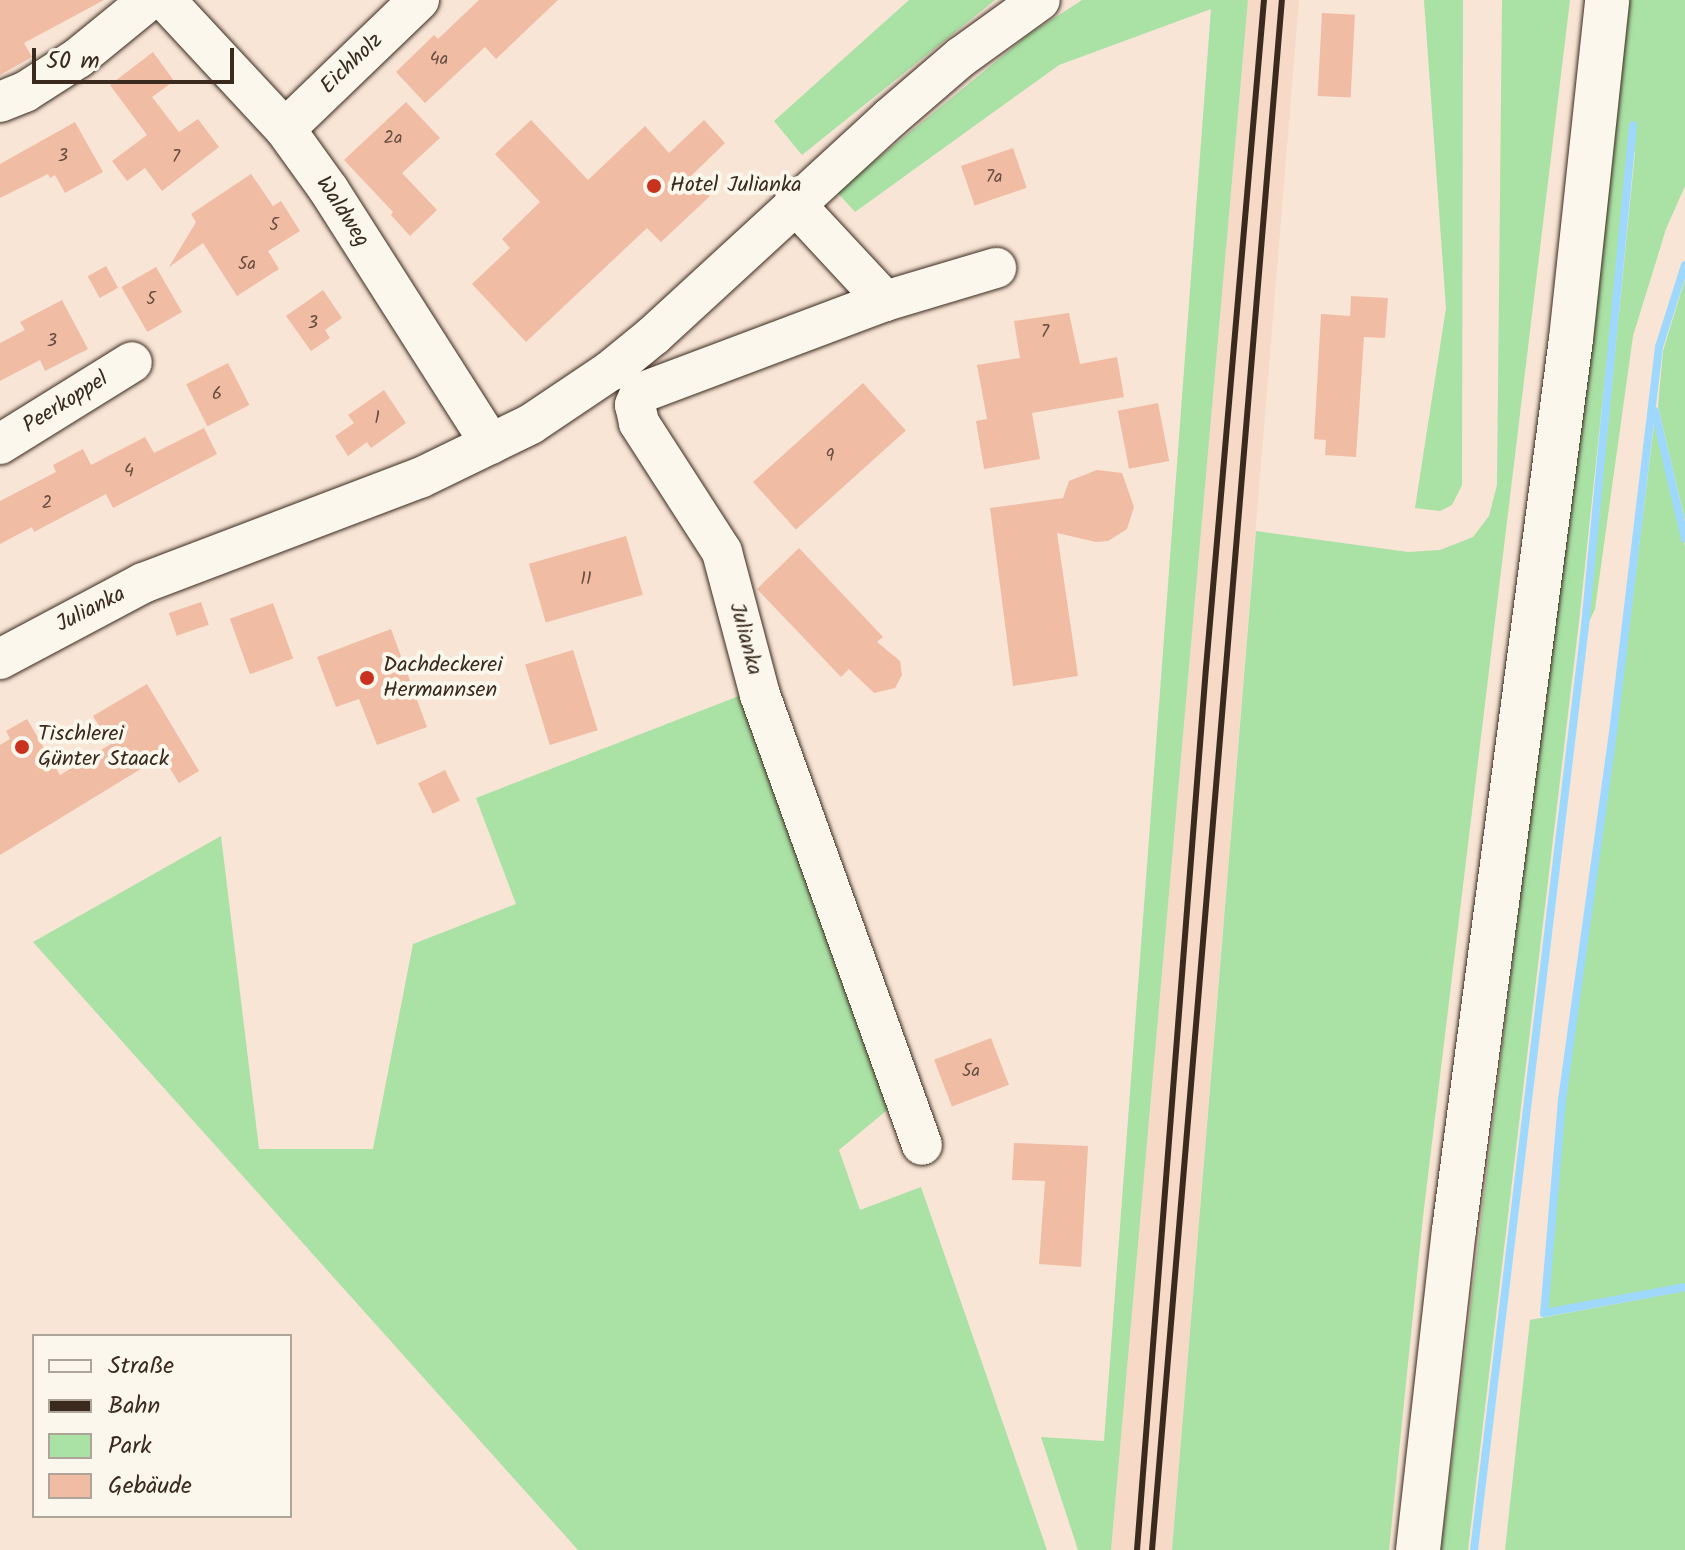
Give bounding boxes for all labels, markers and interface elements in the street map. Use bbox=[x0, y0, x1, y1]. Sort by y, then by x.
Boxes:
street label: Eichholz bbox=[315, 28, 389, 100]
scale bar bbox=[36, 32, 238, 82]
text: 50 m bbox=[46, 42, 100, 81]
house number: 4a bbox=[430, 49, 448, 71]
house number: 2a bbox=[384, 128, 402, 150]
house number: 3 bbox=[58, 146, 68, 168]
house number: 7 bbox=[172, 147, 180, 169]
house number: 7a bbox=[986, 167, 1002, 189]
street label: Waldweg bbox=[309, 172, 375, 252]
place label: Hotel Julianka bbox=[670, 173, 802, 199]
marker: Hotel Julianka bbox=[645, 177, 663, 195]
house number: 5 bbox=[269, 215, 279, 237]
house number: 5a bbox=[238, 254, 256, 276]
house number: 5 bbox=[146, 289, 156, 311]
house number: 3 bbox=[308, 313, 318, 335]
house number: 7 bbox=[1041, 322, 1049, 344]
house number: 3 bbox=[47, 331, 57, 353]
street label: Peerkoppel bbox=[18, 366, 114, 440]
house number: 6 bbox=[212, 384, 222, 406]
house number: 1 bbox=[374, 408, 380, 430]
house number: 9 bbox=[826, 446, 834, 468]
house number: 4 bbox=[124, 461, 134, 483]
house number: 2 bbox=[42, 493, 52, 515]
house number: 11 bbox=[580, 569, 592, 591]
street label: Julianka bbox=[52, 581, 130, 639]
street label: Julianka bbox=[723, 600, 767, 678]
place label: Dachdeckerei Hermannsen bbox=[383, 652, 502, 704]
marker: Dachdeckerei Hermannsen bbox=[358, 669, 376, 687]
place label: Tischlerei Günter Staack bbox=[38, 721, 169, 772]
marker: Tischlerei Günter Staack bbox=[13, 738, 31, 756]
house number: 5a bbox=[962, 1061, 980, 1083]
legend bbox=[32, 1334, 292, 1518]
text: Straße bbox=[108, 1347, 174, 1386]
text: Bahn bbox=[108, 1387, 160, 1426]
text: Park bbox=[108, 1427, 152, 1466]
text: Gebäude bbox=[108, 1467, 192, 1506]

